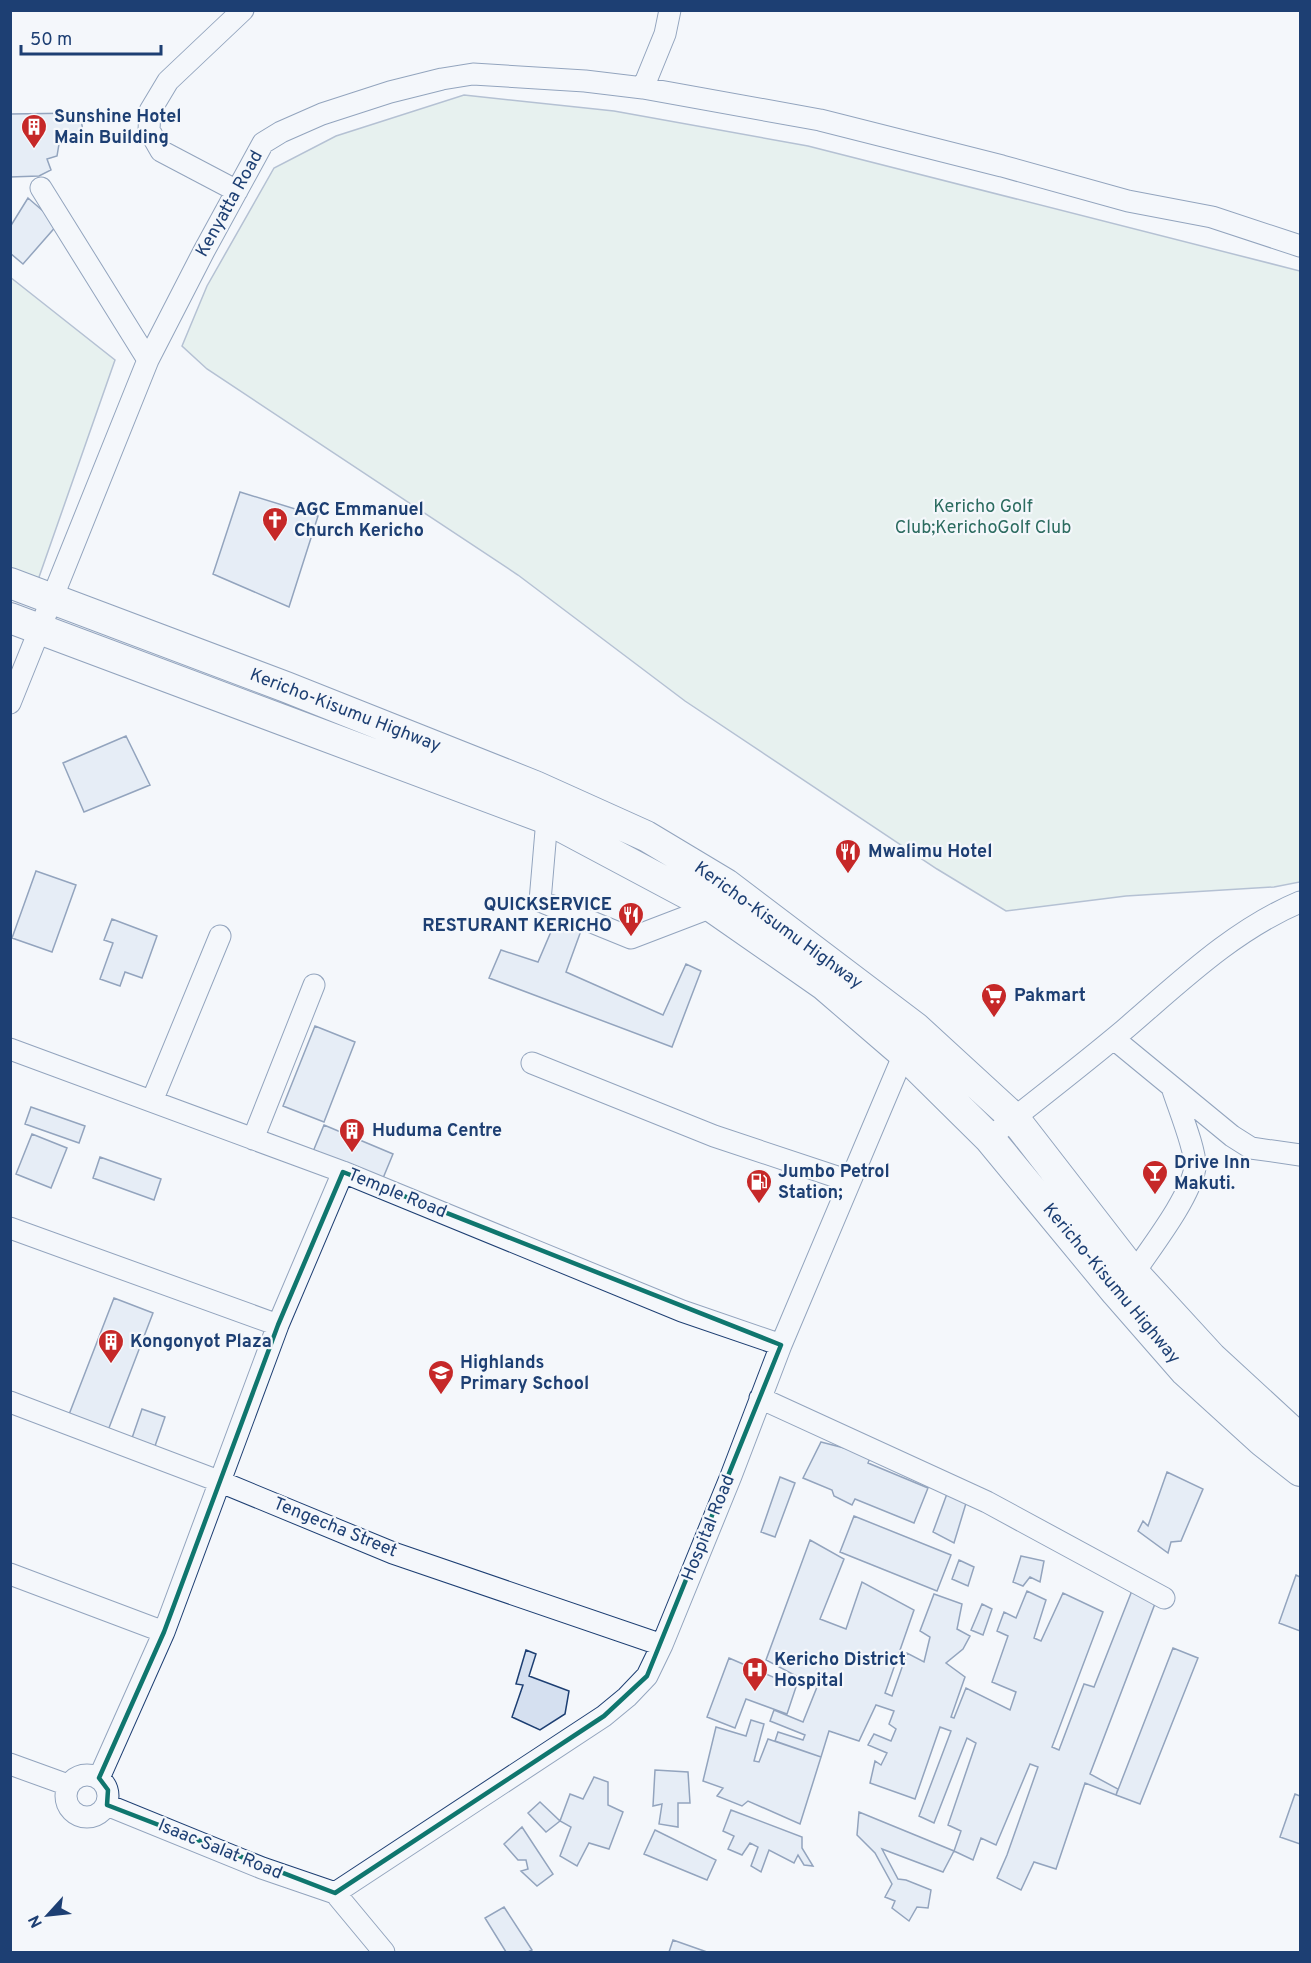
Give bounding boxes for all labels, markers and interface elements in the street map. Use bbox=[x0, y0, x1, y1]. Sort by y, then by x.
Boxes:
scale bar bbox=[21, 18, 160, 56]
text: 50 m bbox=[30, 29, 72, 52]
place label: Sunshine Hotel Main Building bbox=[54, 106, 182, 150]
building icon: Sunshine Hotel Main Building bbox=[19, 112, 49, 150]
street label: Kenyatta Road bbox=[191, 147, 269, 261]
park label: Kericho Golf Club;KerichoGolf Club bbox=[895, 496, 1071, 540]
place label: AGC Emmanuel Church Kericho bbox=[294, 499, 424, 543]
church icon: AGC Emmanuel Church Kericho bbox=[260, 505, 290, 543]
street label: Kericho-Kisumu Highway bbox=[246, 664, 444, 758]
restaurant icon: Mwalimu Hotel bbox=[833, 837, 863, 875]
place label: Mwalimu Hotel bbox=[868, 841, 992, 864]
street label: Kericho-Kisumu Highway bbox=[689, 857, 867, 995]
place label: QUICKSERVICE RESTURANT KERICHO bbox=[422, 894, 612, 938]
restaurant icon: QUICKSERVICE RESTURANT KERICHO bbox=[616, 900, 646, 938]
supermarket icon: Pakmart bbox=[979, 981, 1009, 1019]
place label: Pakmart bbox=[1014, 985, 1086, 1008]
building icon: Huduma Centre bbox=[337, 1116, 367, 1154]
place label: Huduma Centre bbox=[372, 1120, 502, 1143]
place label: Drive Inn Makuti. bbox=[1174, 1152, 1250, 1196]
bar icon: Drive Inn Makuti. bbox=[1140, 1158, 1170, 1196]
place label: Jumbo Petrol Station; bbox=[778, 1161, 890, 1205]
street label: Temple Road bbox=[344, 1164, 450, 1224]
fuel station icon: Jumbo Petrol Station; bbox=[744, 1167, 774, 1205]
street label: Kericho-Kisumu Highway bbox=[1037, 1199, 1185, 1369]
building icon: Kongonyot Plaza bbox=[96, 1327, 126, 1365]
place label: Kongonyot Plaza bbox=[130, 1331, 272, 1354]
place label: Highlands Primary School bbox=[460, 1352, 589, 1396]
school or university icon: Highlands Primary School bbox=[426, 1358, 456, 1396]
street label: Hospital Road bbox=[677, 1472, 741, 1584]
street label: Tengecha Street bbox=[270, 1493, 400, 1563]
place label: Kericho District Hospital bbox=[774, 1649, 906, 1693]
hospital icon: Kericho District Hospital bbox=[740, 1655, 770, 1693]
street label: Isaac Salat Road bbox=[154, 1815, 286, 1885]
north arrow bbox=[18, 1885, 78, 1945]
text: N bbox=[25, 1911, 48, 1931]

